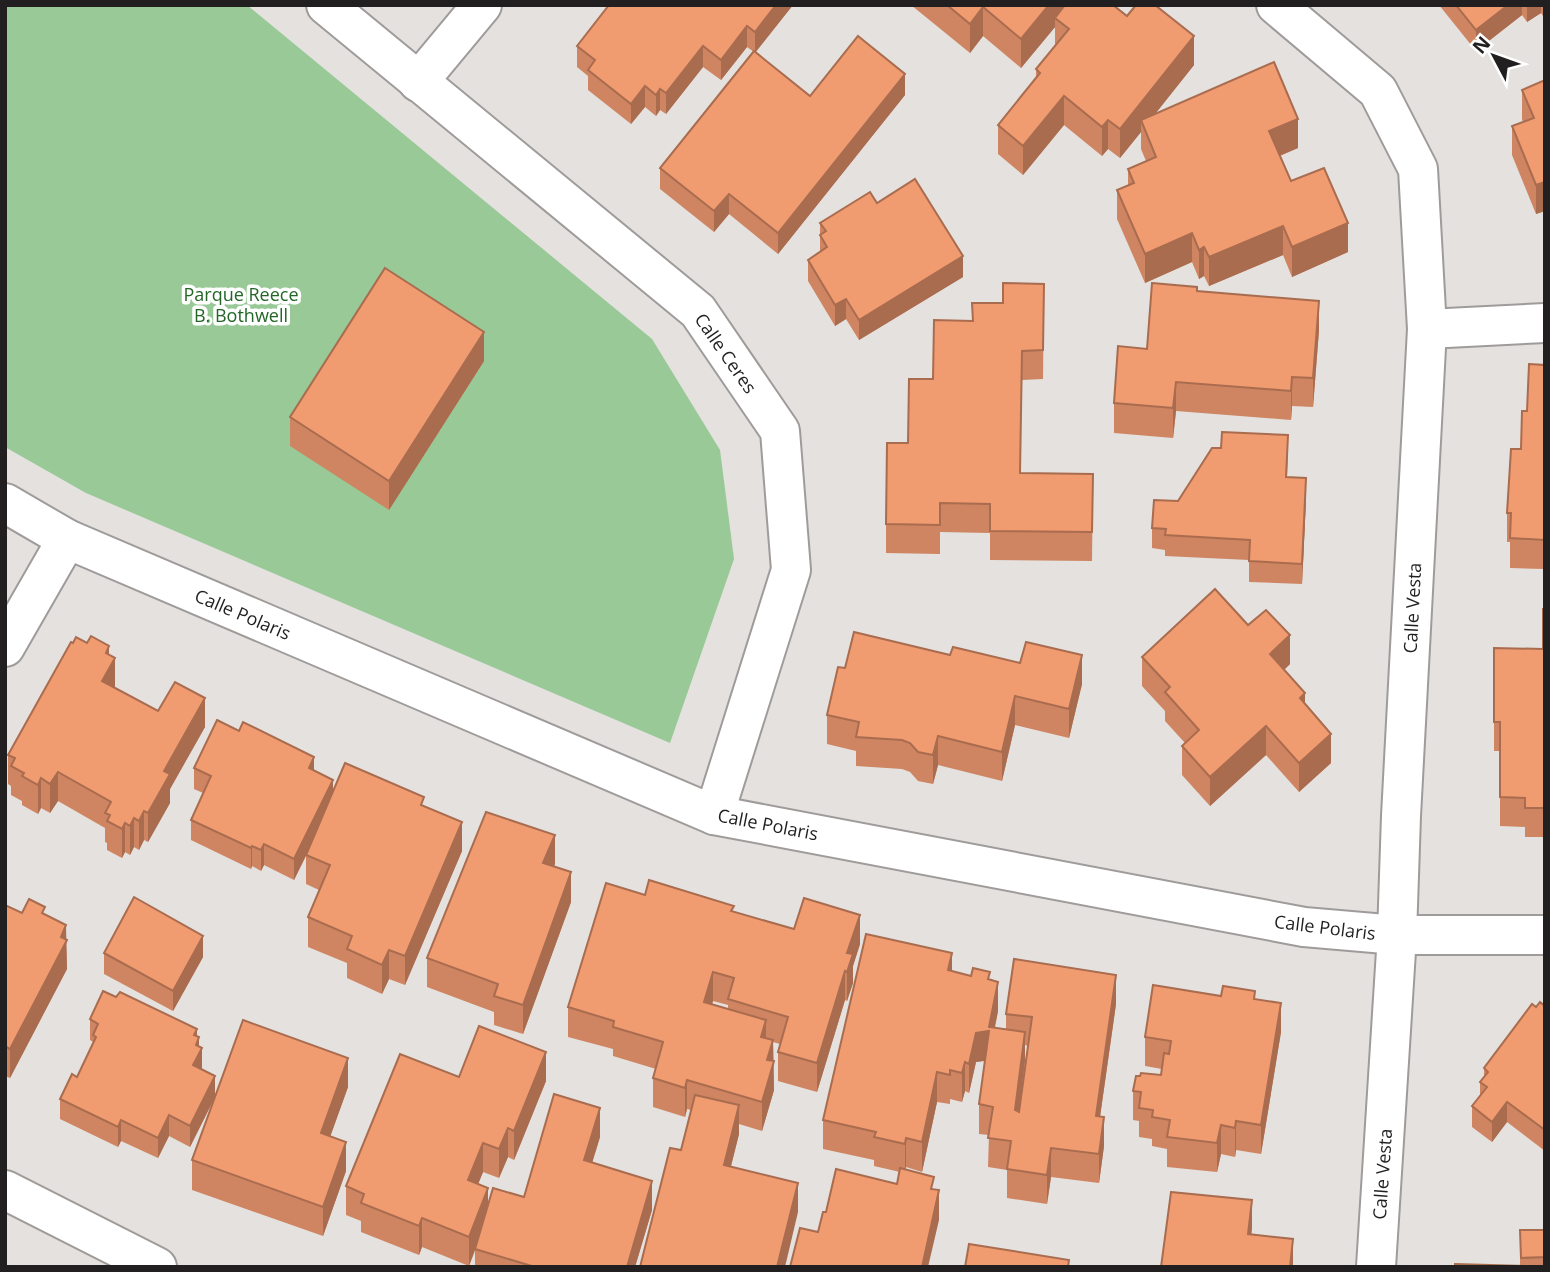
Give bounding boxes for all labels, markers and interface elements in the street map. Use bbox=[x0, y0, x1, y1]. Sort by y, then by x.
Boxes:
north arrow bbox=[1459, 21, 1529, 91]
text: N bbox=[1466, 30, 1496, 59]
park label: Parque Reece B. Bothwell bbox=[183, 282, 299, 327]
street label: Calle Ceres bbox=[690, 308, 762, 398]
street label: Calle Vesta bbox=[1398, 562, 1426, 654]
street label: Calle Polaris bbox=[191, 583, 295, 645]
street label: Calle Polaris bbox=[716, 802, 820, 846]
street label: Calle Polaris bbox=[1273, 909, 1377, 945]
street label: Calle Vesta bbox=[1367, 1128, 1397, 1220]

